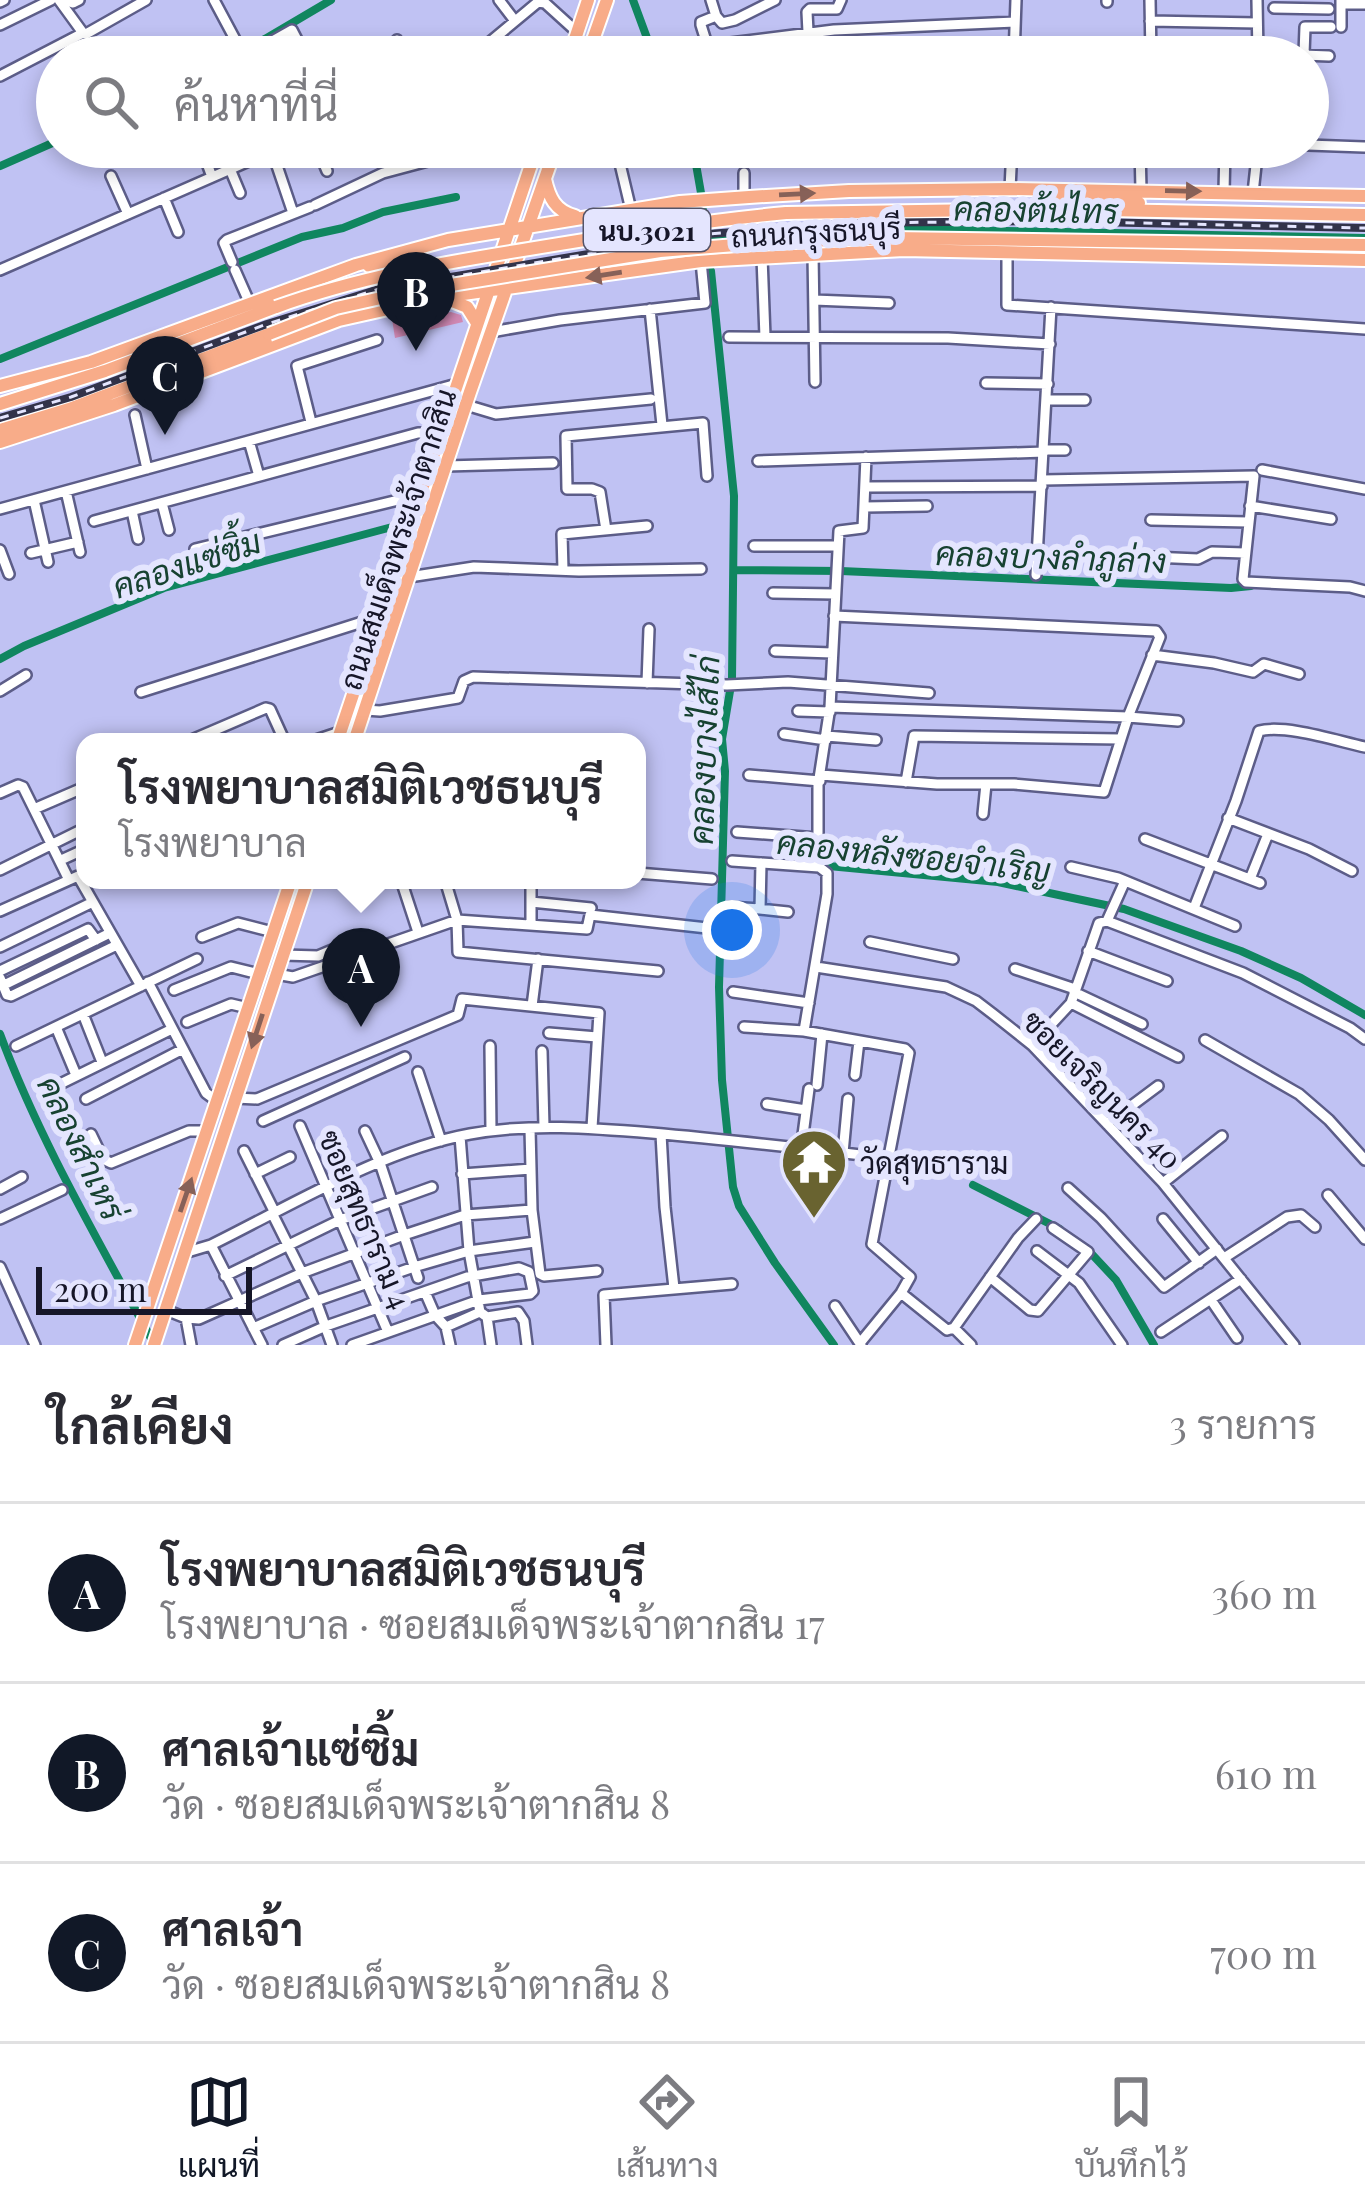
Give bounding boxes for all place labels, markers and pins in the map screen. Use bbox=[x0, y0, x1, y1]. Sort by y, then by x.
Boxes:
pin: B bbox=[377, 252, 455, 351]
pin: C bbox=[126, 336, 204, 435]
pin: A bbox=[322, 928, 400, 1027]
temple icon: วัดสุทธาราม bbox=[779, 1127, 849, 1221]
place label: วัดสุทธาราม bbox=[860, 1142, 1009, 1185]

